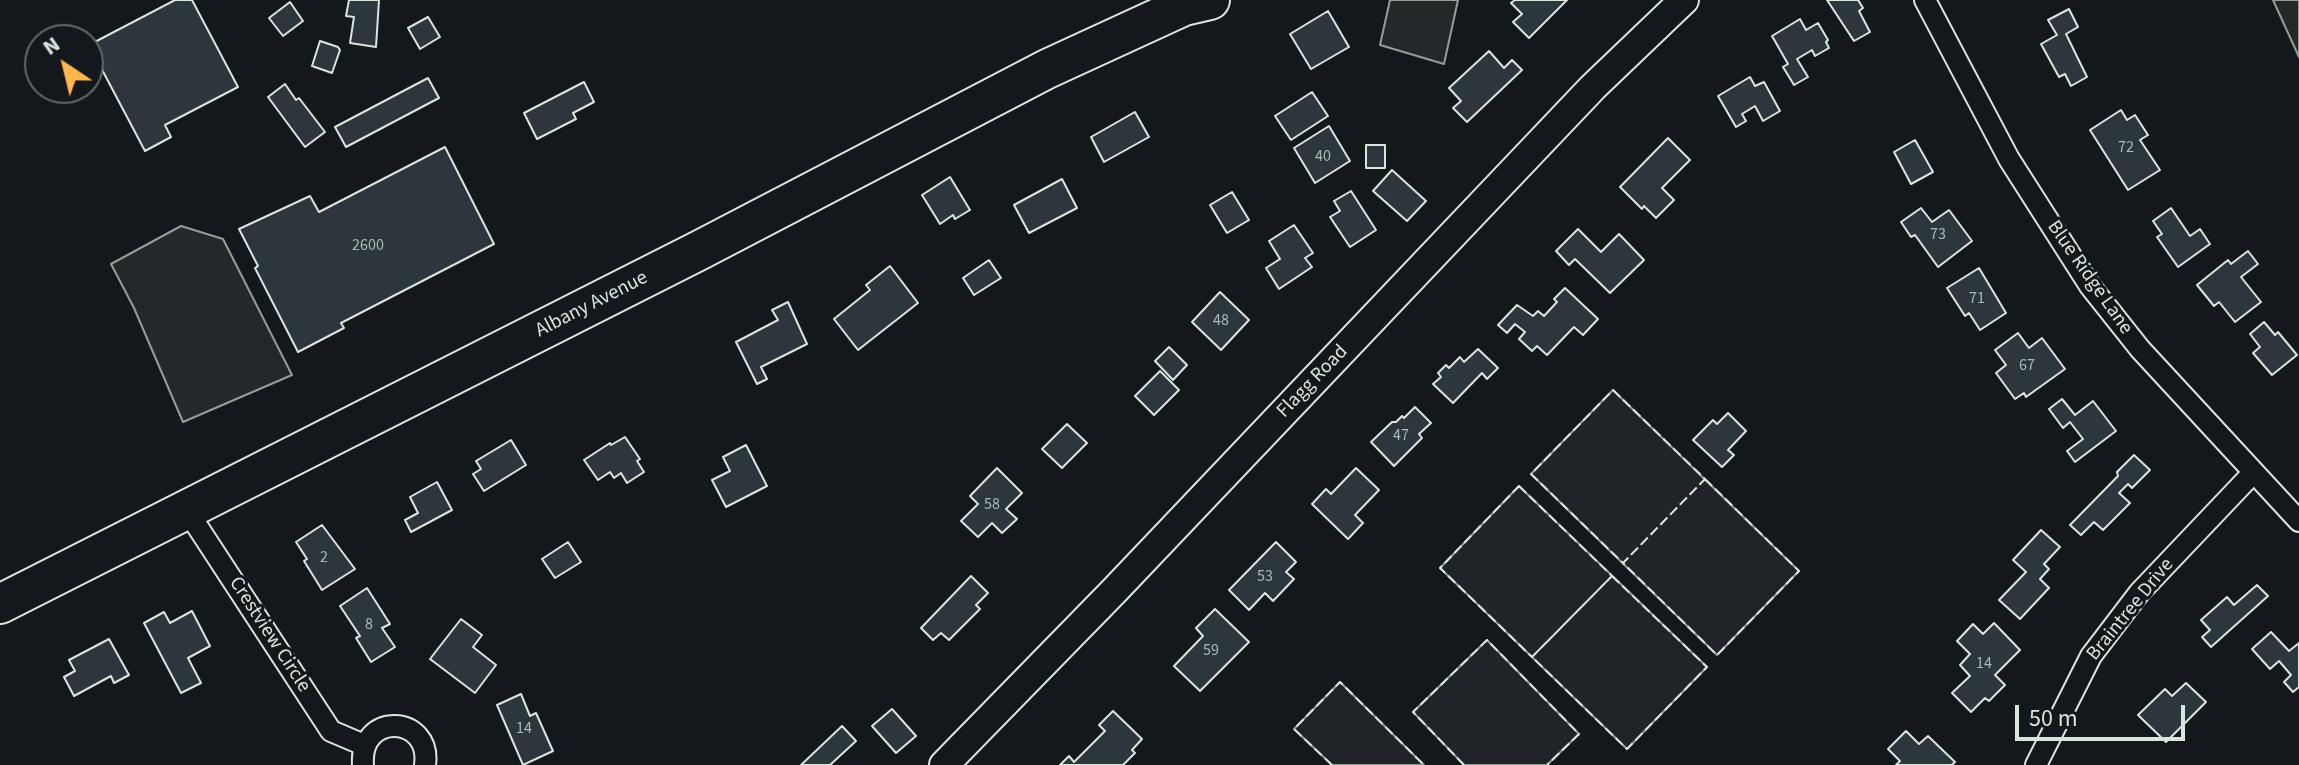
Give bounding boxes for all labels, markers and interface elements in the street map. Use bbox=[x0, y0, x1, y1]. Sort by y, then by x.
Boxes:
north arrow bbox=[24, 24, 104, 104]
text: N bbox=[36, 29, 67, 63]
house number: 72 bbox=[2118, 138, 2134, 158]
house number: 40 bbox=[1315, 147, 1331, 167]
street label: Blue Ridge Lane bbox=[2041, 216, 2137, 340]
house number: 73 bbox=[1930, 225, 1946, 245]
house number: 2600 bbox=[352, 236, 384, 256]
street label: Albany Avenue bbox=[532, 266, 652, 344]
house number: 71 bbox=[1969, 289, 1985, 309]
house number: 48 bbox=[1213, 311, 1229, 331]
street label: Flagg Road bbox=[1272, 341, 1354, 423]
house number: 67 bbox=[2019, 356, 2035, 376]
house number: 47 bbox=[1393, 426, 1409, 446]
house number: 58 bbox=[984, 495, 1000, 515]
house number: 2 bbox=[320, 548, 328, 568]
street label: Braintree Drive bbox=[2082, 554, 2180, 666]
house number: 53 bbox=[1257, 567, 1273, 587]
street label: Crestview Circle bbox=[223, 573, 315, 697]
house number: 8 bbox=[365, 615, 373, 635]
house number: 59 bbox=[1203, 641, 1219, 661]
house number: 14 bbox=[1976, 654, 1992, 674]
scale bar bbox=[2019, 689, 2189, 739]
text: 50 m bbox=[2029, 701, 2078, 736]
house number: 14 bbox=[516, 719, 532, 739]

